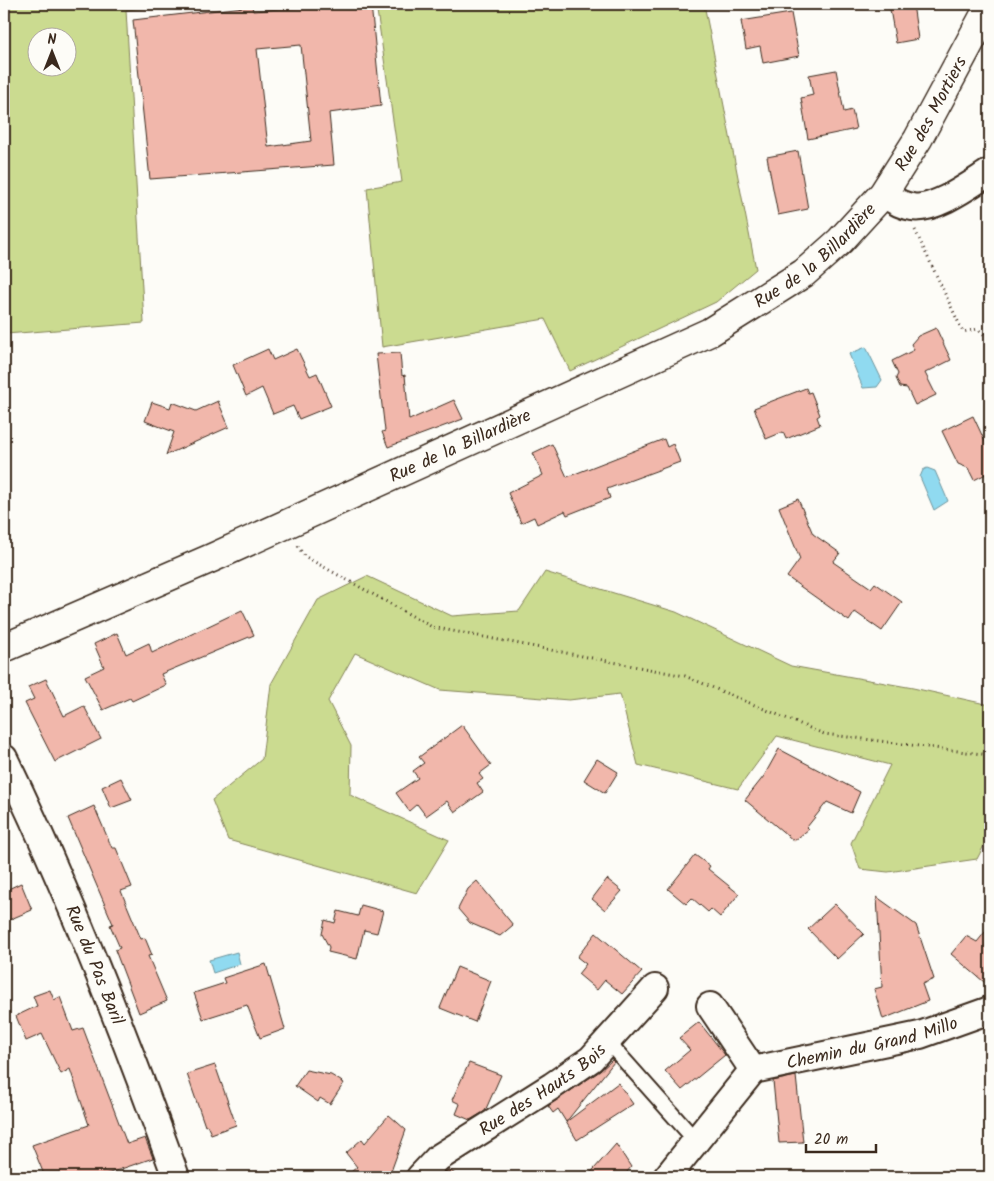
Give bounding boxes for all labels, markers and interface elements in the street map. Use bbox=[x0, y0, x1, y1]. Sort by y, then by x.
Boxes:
north arrow bbox=[28, 28, 78, 78]
text: N bbox=[48, 29, 57, 51]
street label: Rue des Mortiers bbox=[888, 51, 976, 178]
street label: Rue de la Billardière bbox=[749, 197, 884, 317]
street label: Rue de la Billardière bbox=[385, 402, 536, 492]
street label: Rue du Pas Baril bbox=[56, 901, 131, 1030]
street label: Chemin du Grand Millo bbox=[784, 1010, 962, 1079]
street label: Rue des Hauts Bois bbox=[474, 1037, 615, 1145]
scale bar bbox=[806, 1121, 876, 1153]
text: 20 m bbox=[814, 1128, 848, 1152]

